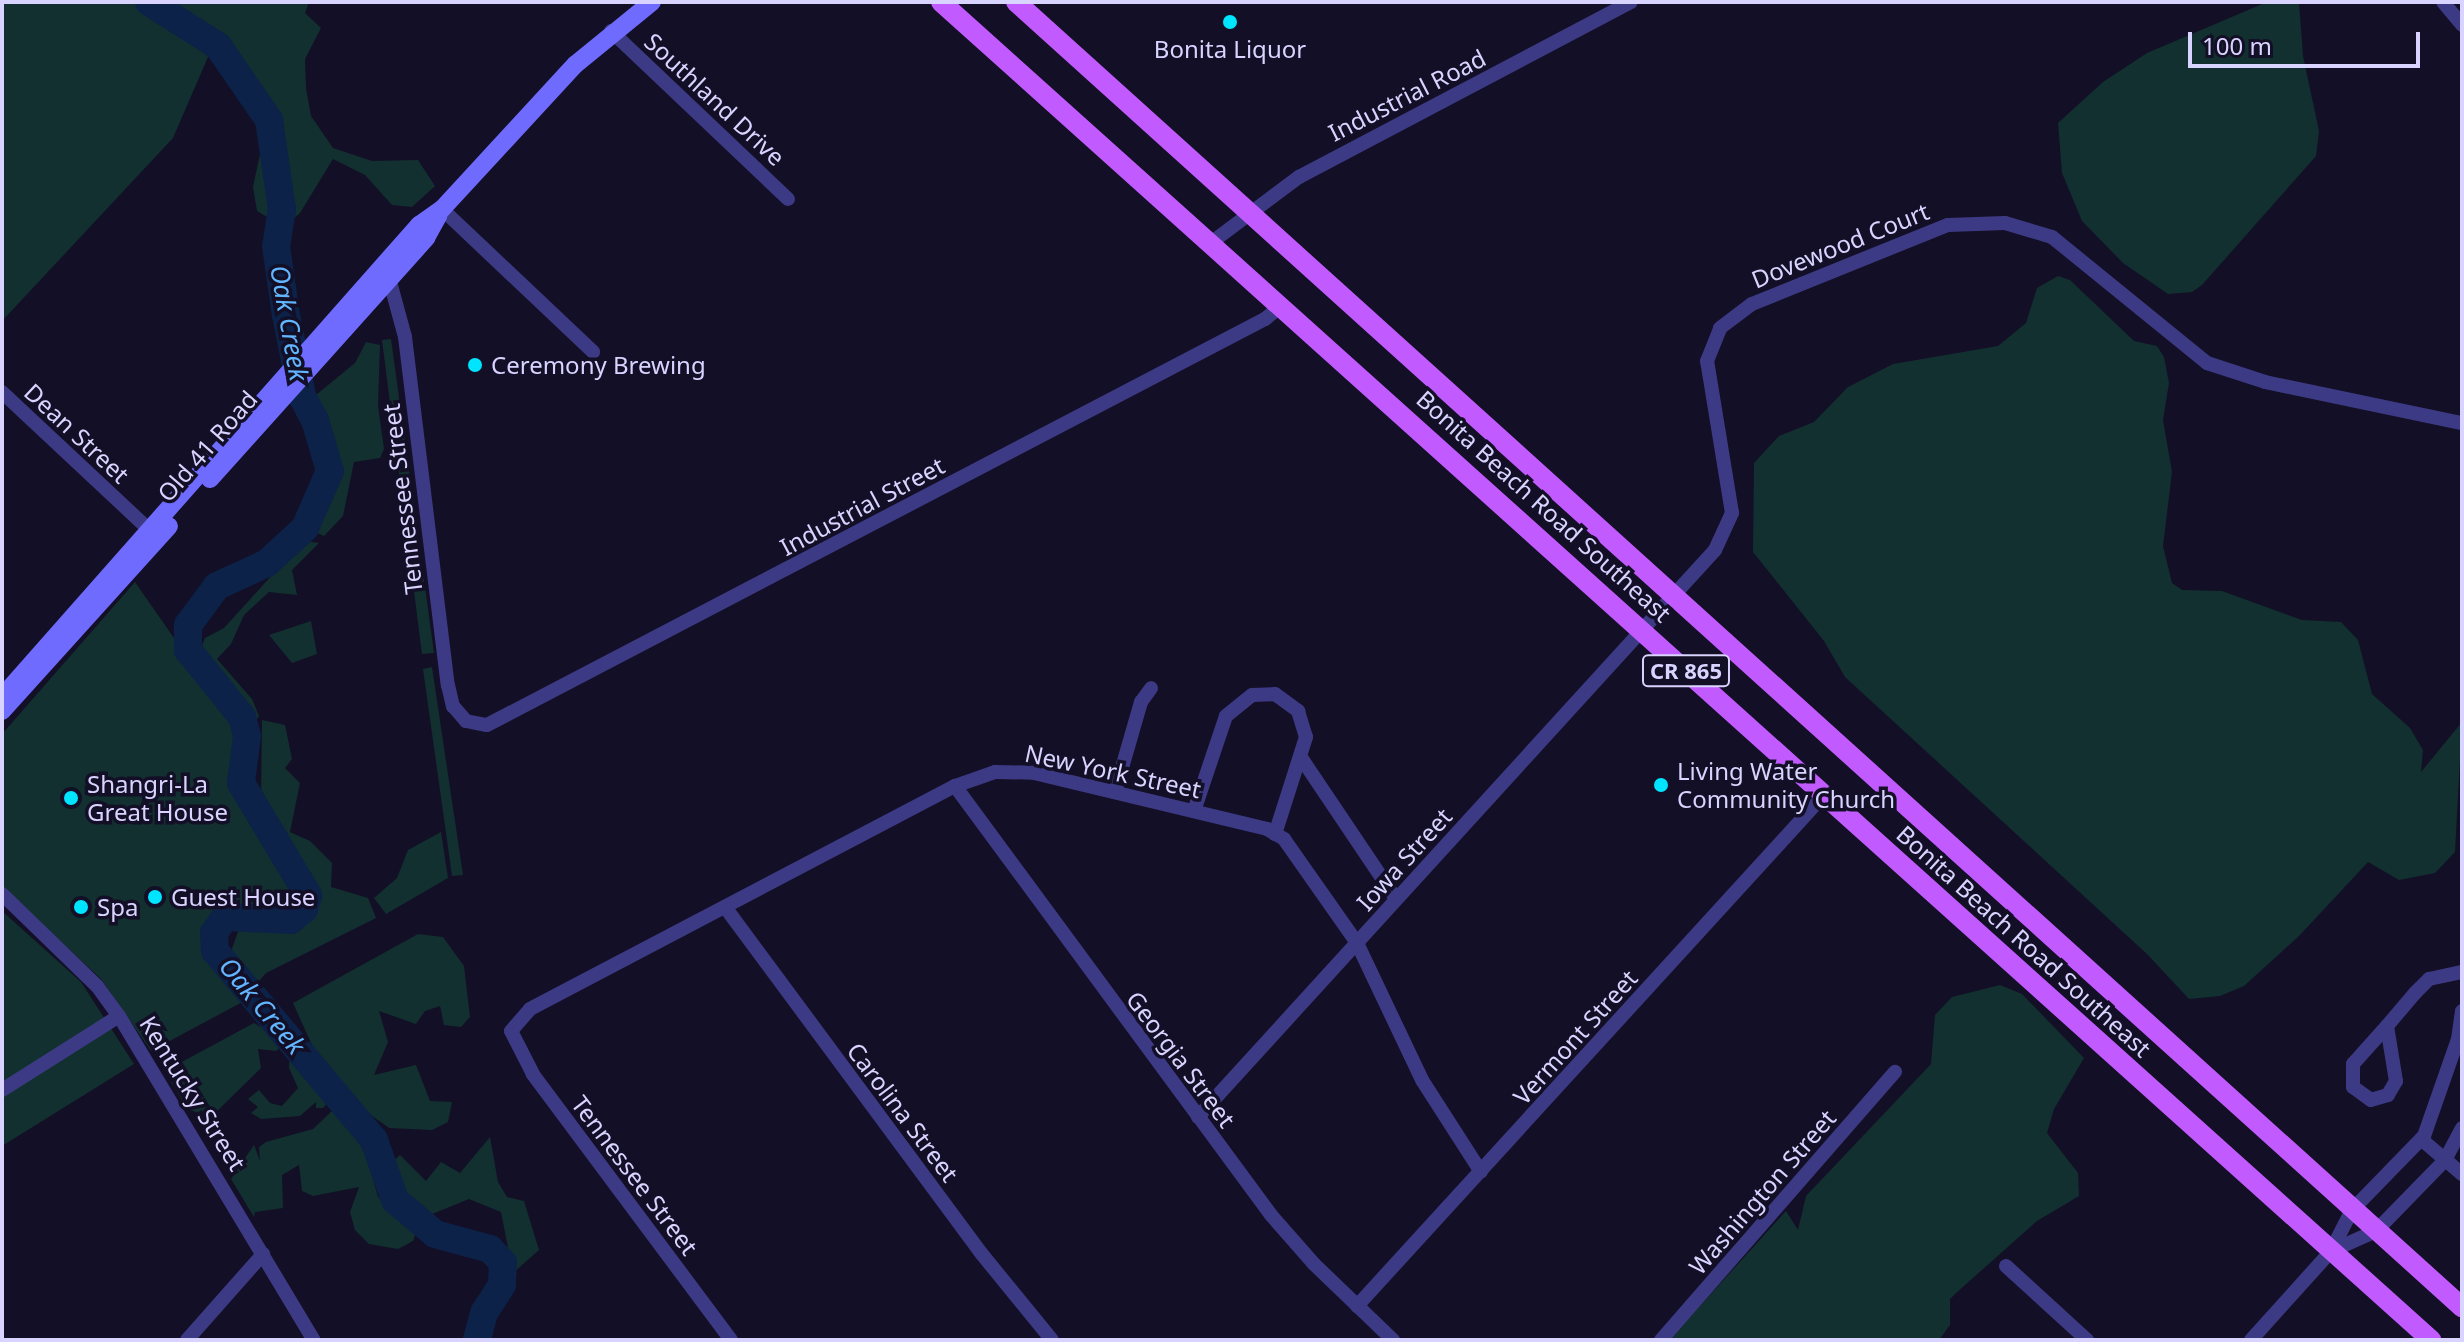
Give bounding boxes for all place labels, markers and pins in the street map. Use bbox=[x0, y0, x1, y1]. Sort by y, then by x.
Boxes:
marker: Bonita Liquor bbox=[1221, 13, 1239, 31]
place label: Bonita Liquor bbox=[1154, 35, 1306, 63]
place label: Ceremony Brewing bbox=[491, 351, 706, 379]
marker: Ceremony Brewing bbox=[466, 356, 484, 374]
place label: Living Water Community Church bbox=[1677, 757, 1895, 813]
place label: Shangri-La Great House bbox=[87, 770, 228, 826]
marker: Living Water Community Church bbox=[1652, 776, 1670, 794]
marker: Shangri-La Great House bbox=[62, 789, 80, 807]
place label: Guest House bbox=[171, 883, 315, 911]
marker: Guest House bbox=[146, 888, 164, 906]
place label: Spa bbox=[97, 893, 138, 921]
marker: Spa bbox=[72, 898, 90, 916]

